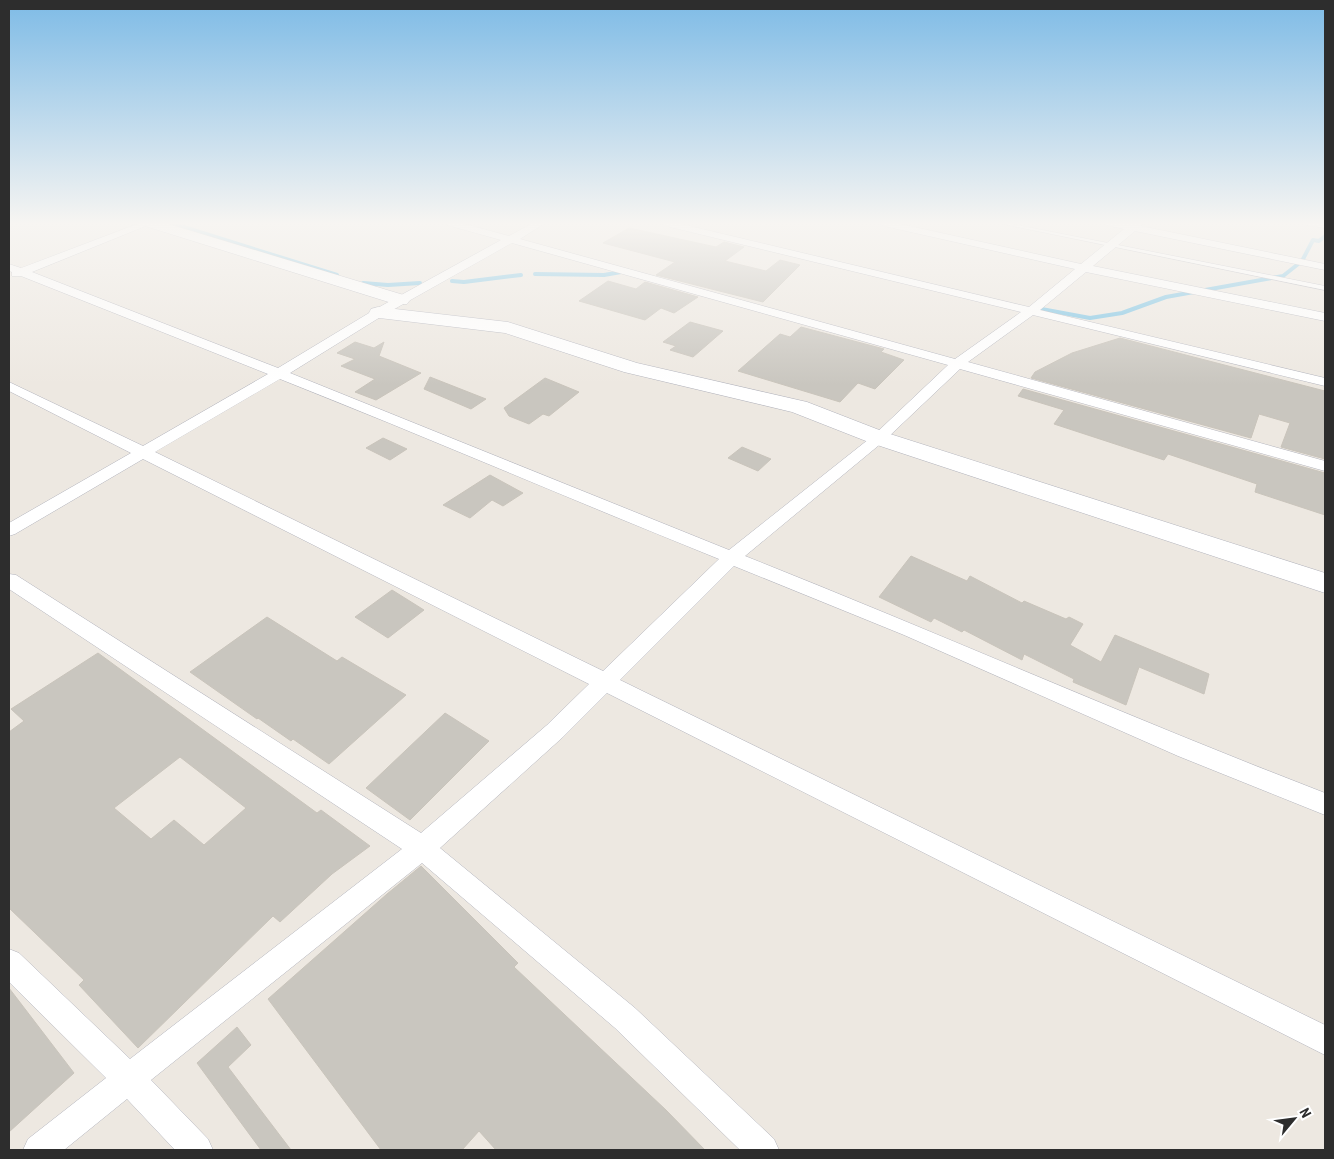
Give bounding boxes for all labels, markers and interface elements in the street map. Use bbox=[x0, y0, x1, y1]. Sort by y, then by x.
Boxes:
north arrow bbox=[1269, 1094, 1319, 1144]
text: N bbox=[1296, 1105, 1314, 1120]

